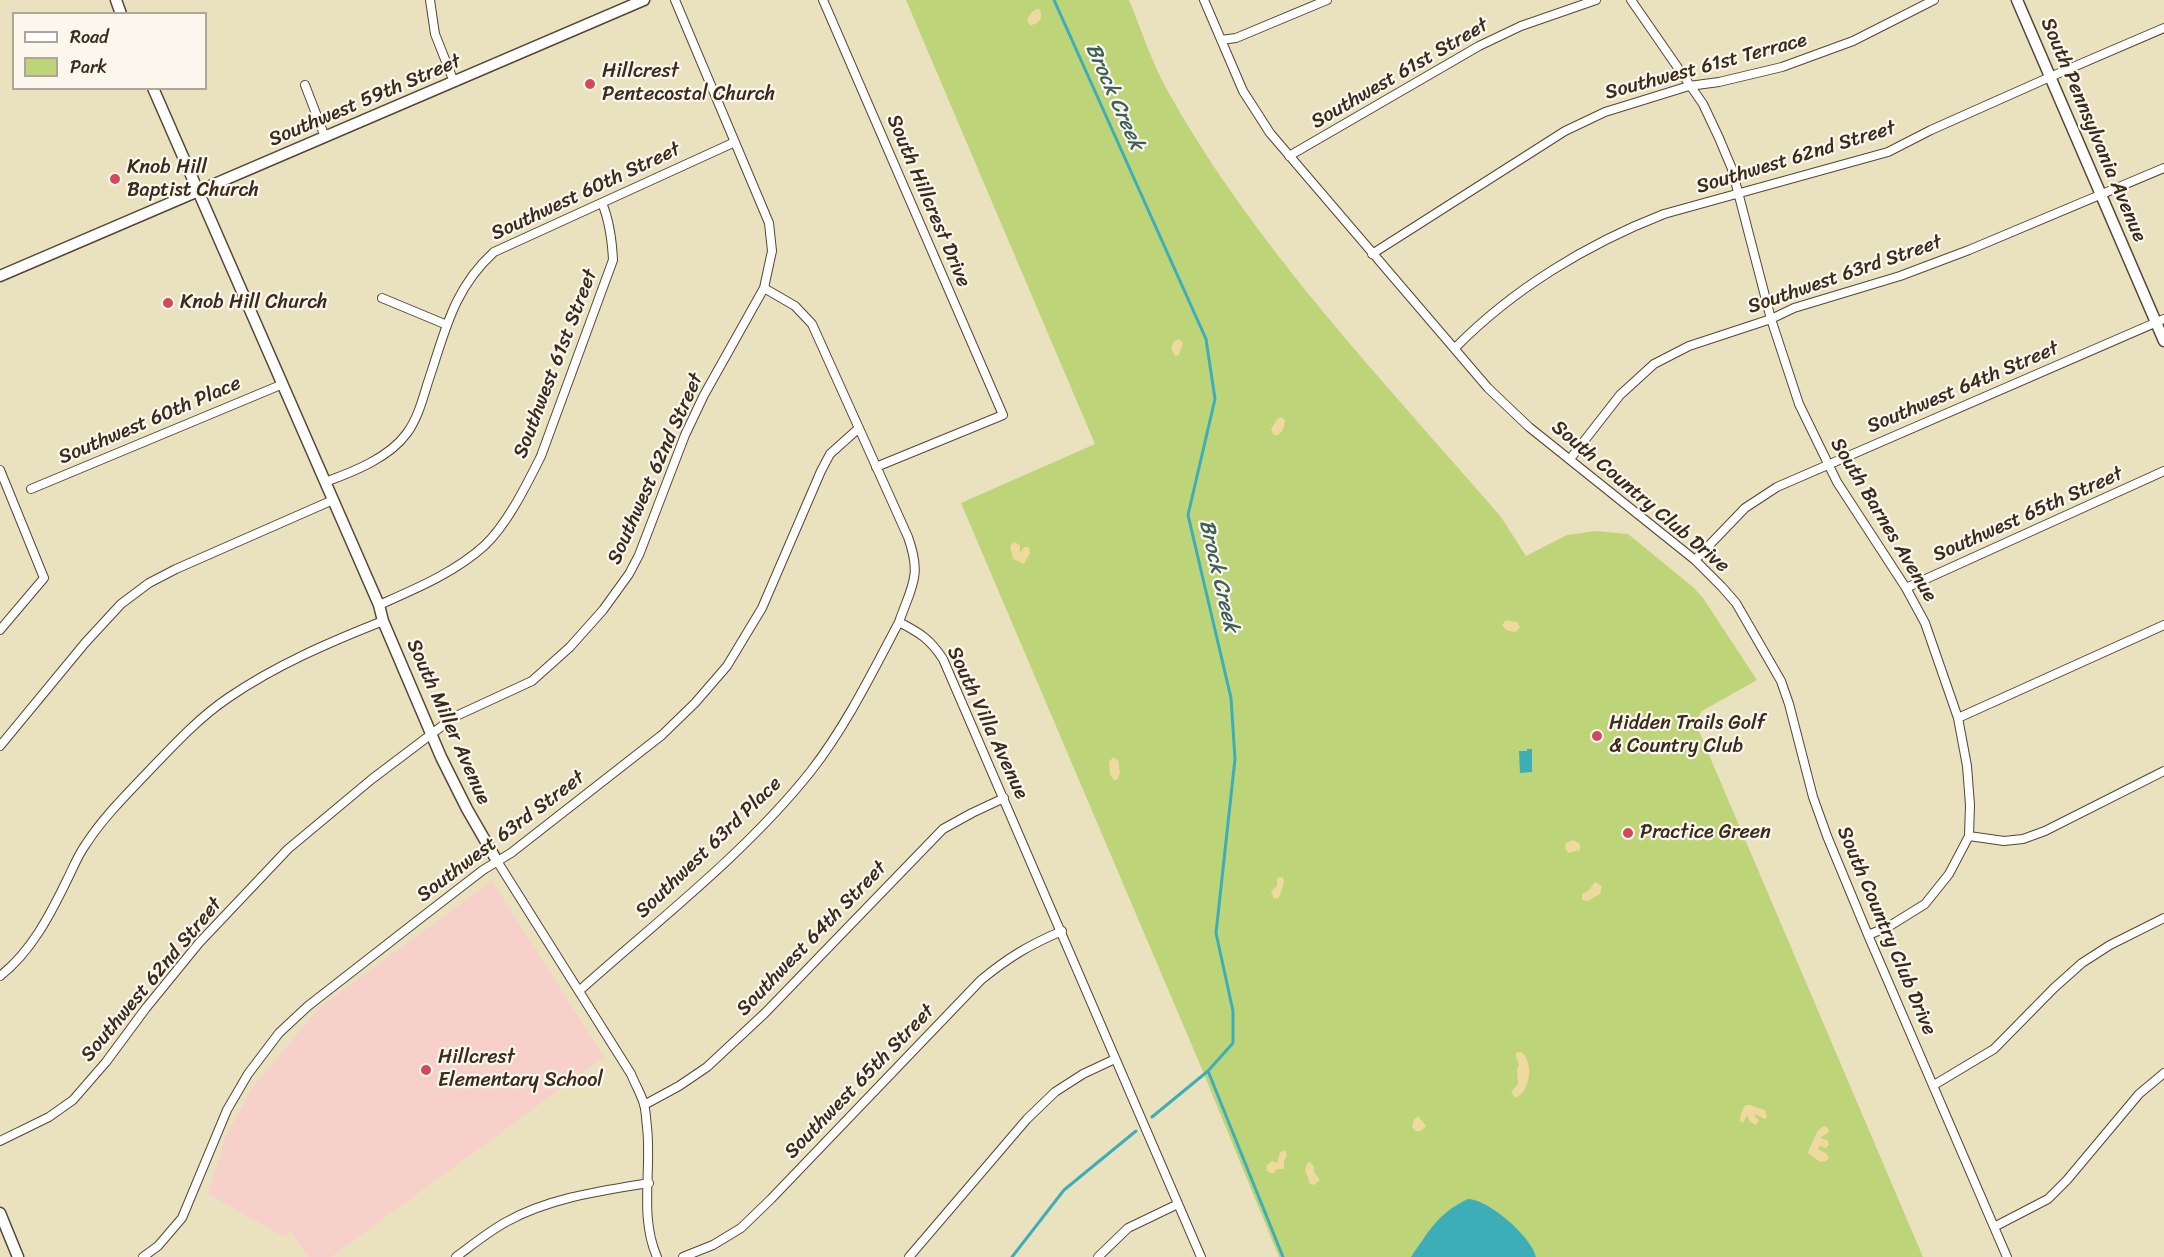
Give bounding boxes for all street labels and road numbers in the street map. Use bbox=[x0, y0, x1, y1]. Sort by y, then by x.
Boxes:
street label: Southwest 61st Street bbox=[1307, 13, 1493, 135]
street label: South Pennsylvania Avenue bbox=[2035, 14, 2151, 246]
street label: Southwest 61st Terrace bbox=[1602, 28, 1810, 106]
street label: Southwest 59th Street bbox=[265, 50, 465, 152]
street label: South Hillcrest Drive bbox=[881, 111, 975, 291]
street label: Southwest 62nd Street bbox=[1694, 116, 1898, 200]
street label: Southwest 60th Street bbox=[488, 138, 684, 246]
street label: Southwest 63rd Street bbox=[1745, 231, 1945, 319]
street label: Southwest 61st Street bbox=[509, 266, 603, 462]
street label: Southwest 64th Street bbox=[1864, 337, 2062, 439]
street label: Southwest 62nd Street bbox=[603, 370, 709, 568]
street label: Southwest 60th Place bbox=[55, 372, 245, 470]
street label: South Country Club Drive bbox=[1546, 416, 1734, 578]
street label: South Barnes Avenue bbox=[1825, 434, 1941, 606]
street label: Southwest 65th Street bbox=[1929, 462, 2127, 568]
street label: South Miller Avenue bbox=[401, 636, 495, 808]
street label: South Villa Avenue bbox=[941, 643, 1033, 803]
street label: Southwest 63rd Street bbox=[412, 766, 590, 908]
street label: Southwest 63rd Place bbox=[631, 772, 787, 924]
street label: South Country Club Drive bbox=[1831, 823, 1941, 1039]
street label: Southwest 64th Street bbox=[732, 857, 892, 1021]
street label: Southwest 62nd Street bbox=[76, 893, 228, 1067]
street label: Southwest 65th Street bbox=[780, 1000, 940, 1164]

